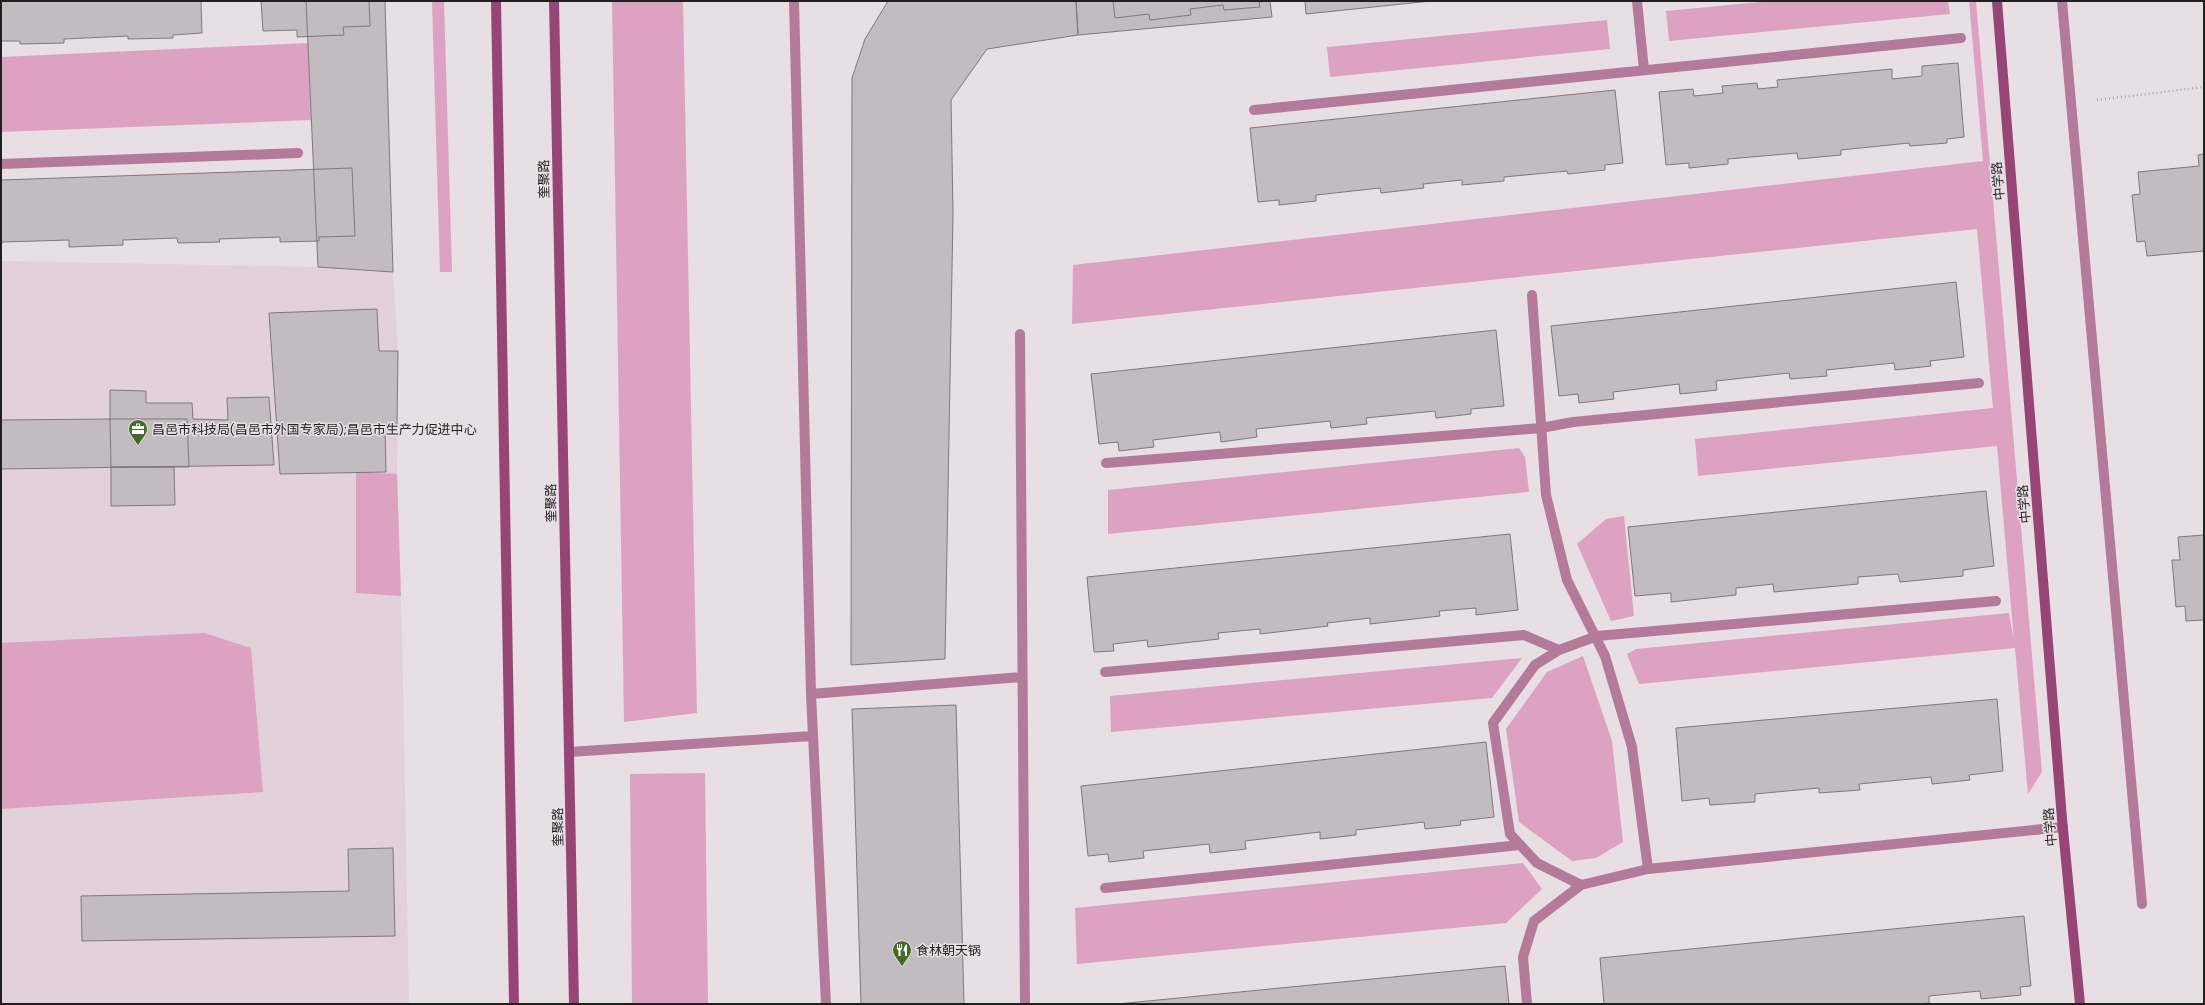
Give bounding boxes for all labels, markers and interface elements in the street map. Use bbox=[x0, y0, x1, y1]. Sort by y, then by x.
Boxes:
street label: 奎聚路 bbox=[535, 159, 553, 199]
street label: 中学路 bbox=[1988, 161, 2008, 201]
office icon: 昌邑市科技局(昌邑市外国专家局);昌邑市生产力促进中心 bbox=[127, 418, 149, 446]
place label: 昌邑市科技局(昌邑市外国专家局);昌邑市生产力促进中心 bbox=[152, 421, 477, 438]
street label: 奎聚路 bbox=[542, 483, 560, 523]
street label: 中学路 bbox=[2014, 484, 2034, 524]
street label: 奎聚路 bbox=[549, 807, 567, 847]
street label: 中学路 bbox=[2040, 807, 2060, 847]
restaurant icon: 食林朝天锅 bbox=[891, 939, 913, 967]
place label: 食林朝天锅 bbox=[916, 942, 981, 959]

